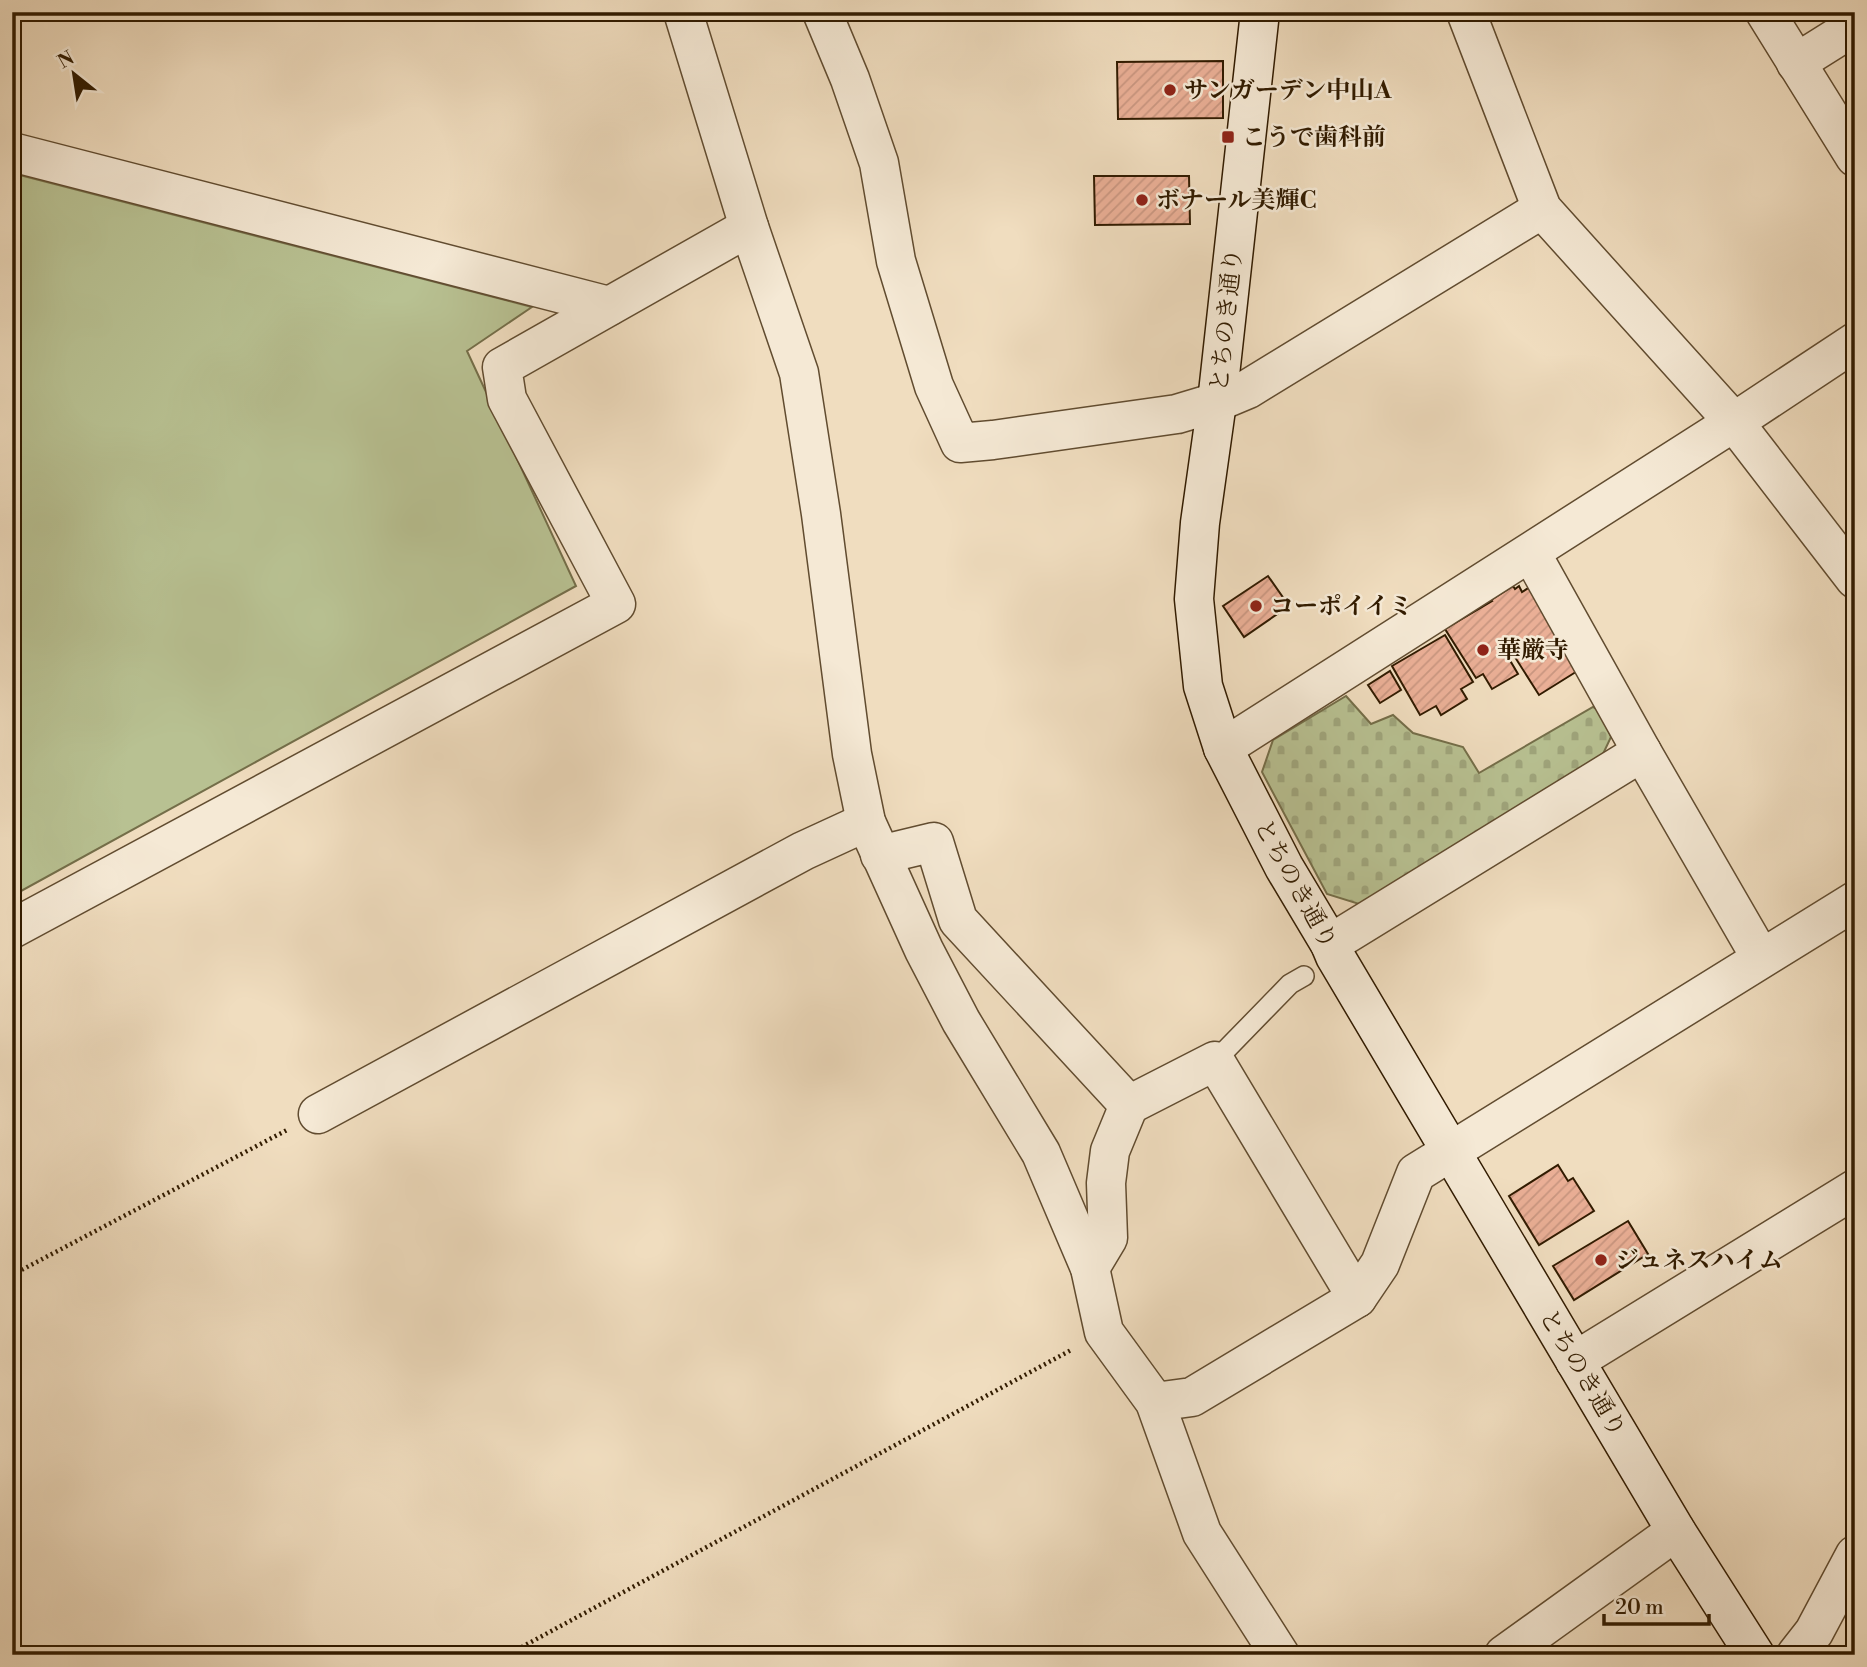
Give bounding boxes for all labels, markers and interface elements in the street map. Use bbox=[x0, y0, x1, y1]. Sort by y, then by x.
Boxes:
north arrow bbox=[38, 38, 108, 108]
text: N bbox=[53, 46, 79, 74]
place label: サンガーデン中山A bbox=[1184, 76, 1392, 106]
marker: サンガーデン中山A bbox=[1162, 82, 1178, 98]
place label: こうで歯科前 bbox=[1242, 123, 1386, 153]
marker: こうで歯科前 bbox=[1220, 129, 1236, 145]
place label: ボナール美輝C bbox=[1156, 186, 1317, 216]
marker: ボナール美輝C bbox=[1134, 192, 1150, 208]
street label: とちのき通り bbox=[1205, 247, 1249, 393]
place label: コーポイイミ bbox=[1270, 592, 1413, 622]
marker: コーポイイミ bbox=[1248, 598, 1264, 614]
place label: 華厳寺 bbox=[1497, 636, 1569, 666]
marker: 華厳寺 bbox=[1475, 642, 1491, 658]
street label: とちのき通り bbox=[1247, 814, 1343, 955]
place label: ジュネスハイム bbox=[1615, 1246, 1783, 1276]
marker: ジュネスハイム bbox=[1593, 1252, 1609, 1268]
street label: とちのき通り bbox=[1532, 1304, 1632, 1443]
scale bar bbox=[1604, 1583, 1710, 1627]
text: 20 m bbox=[1615, 1595, 1664, 1621]

